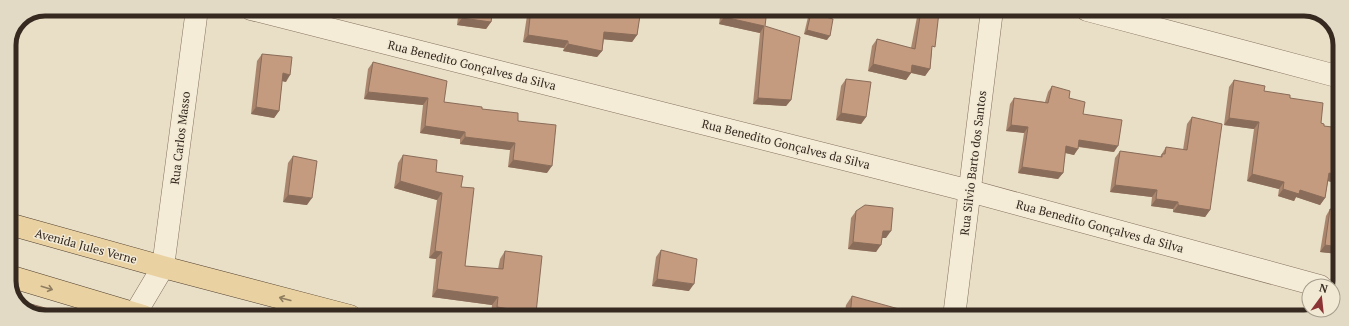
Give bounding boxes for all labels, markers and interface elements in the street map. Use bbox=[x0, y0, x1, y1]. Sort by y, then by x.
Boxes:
street label: Rua Benedito Gonçalves da Silva bbox=[386, 37, 558, 93]
street label: Rua Carlos Masso bbox=[167, 90, 193, 185]
street label: Rua Silvio Barto dos Santos bbox=[957, 90, 989, 236]
street label: Rua Benedito Gonçalves da Silva bbox=[700, 116, 872, 172]
street label: Rua Benedito Gonçalves da Silva bbox=[1014, 196, 1186, 256]
street label: Avenida Jules Verne bbox=[33, 225, 139, 267]
north arrow bbox=[1301, 278, 1341, 318]
text: N bbox=[1318, 280, 1330, 296]
one-way arrow bbox=[40, 285, 53, 292]
one-way arrow bbox=[279, 295, 292, 303]

